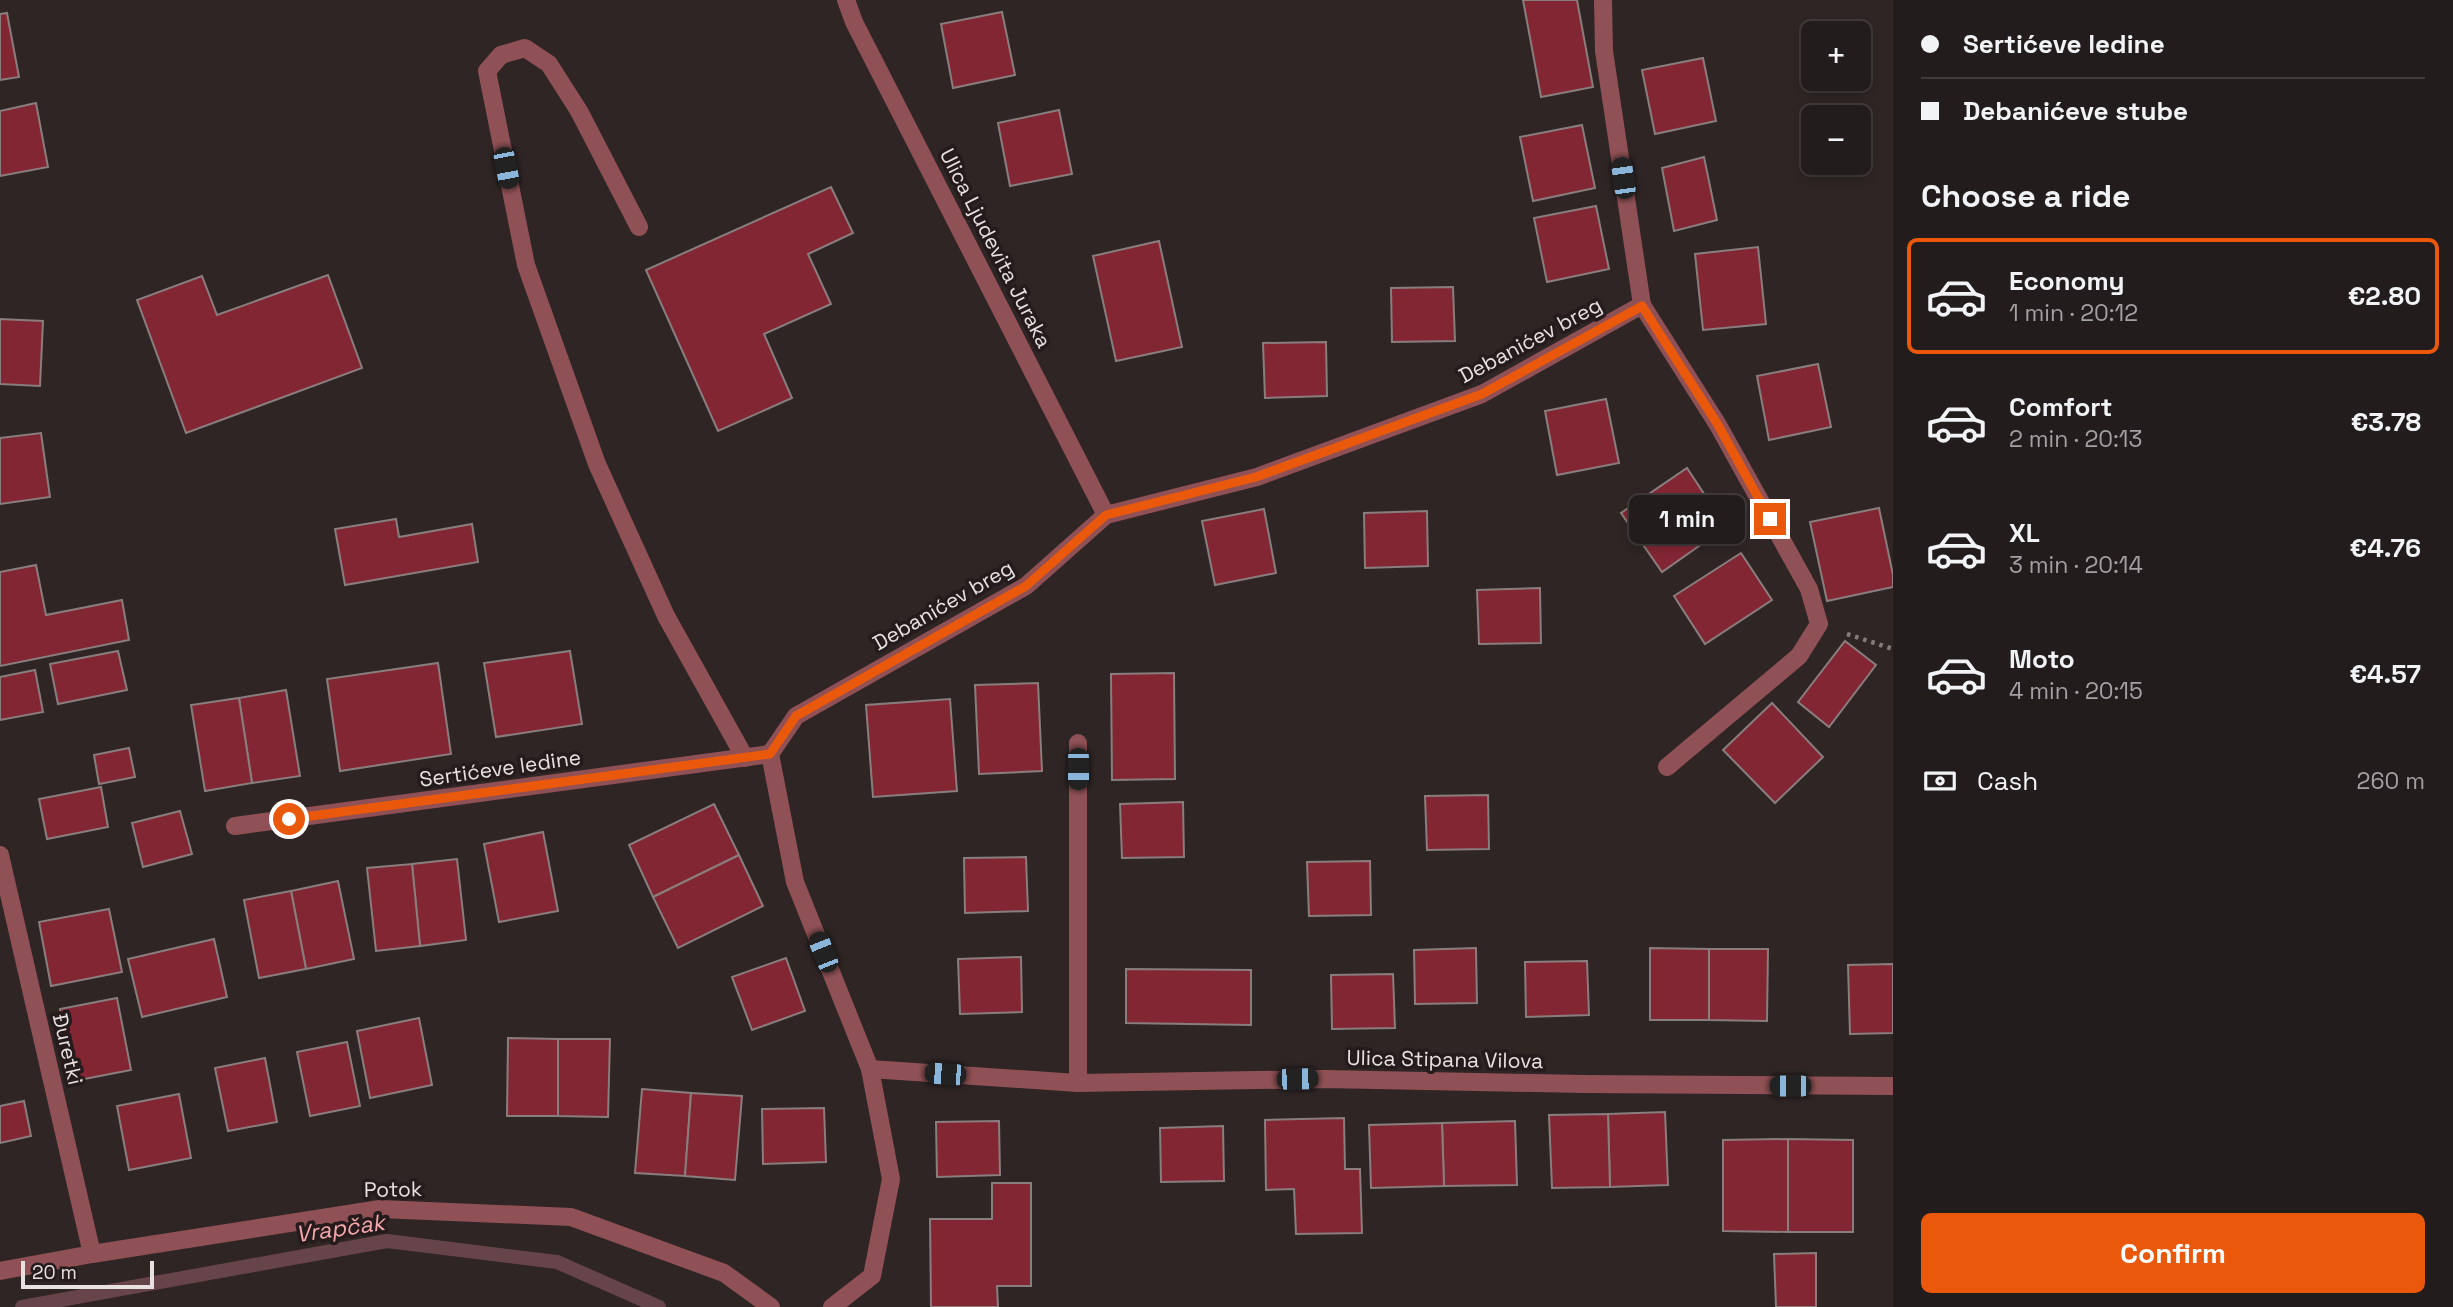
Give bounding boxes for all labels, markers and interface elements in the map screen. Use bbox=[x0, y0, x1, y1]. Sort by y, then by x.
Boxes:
map controls bbox=[1801, 21, 1871, 175]
button: + bbox=[1801, 21, 1871, 91]
text: Sertićeve ledine bbox=[1963, 27, 2165, 61]
text: Debanićeve stube bbox=[1963, 94, 2188, 128]
button: − bbox=[1801, 105, 1871, 175]
street label: Ulica Ljudevita Juraka bbox=[934, 144, 1058, 352]
car bbox=[492, 145, 521, 191]
car bbox=[1610, 156, 1637, 200]
text: Choose a ride bbox=[1921, 176, 2131, 216]
text: Economy bbox=[2009, 264, 2125, 298]
icon: car bbox=[1925, 265, 1988, 328]
text: €2.80 bbox=[2348, 279, 2421, 313]
street label: Debanićev breg bbox=[1454, 291, 1606, 389]
text: 1 min · 20:12 bbox=[2009, 298, 2138, 328]
text: Comfort bbox=[2009, 390, 2112, 424]
icon: car bbox=[1925, 391, 1988, 454]
text: €3.78 bbox=[2351, 405, 2421, 439]
text: 2 min · 20:13 bbox=[2009, 424, 2142, 454]
callout: 1 min bbox=[1630, 494, 1746, 544]
route end bbox=[1754, 503, 1786, 535]
text: 1 min bbox=[1659, 504, 1715, 534]
text: XL bbox=[2009, 516, 2040, 550]
icon: car bbox=[1925, 517, 1988, 580]
text: €4.76 bbox=[2350, 531, 2421, 565]
text: 3 min · 20:14 bbox=[2009, 550, 2143, 580]
street label: Debanićev breg bbox=[868, 554, 1018, 656]
text: Moto bbox=[2009, 642, 2075, 676]
icon: car bbox=[1925, 643, 1988, 706]
text: €4.57 bbox=[2349, 657, 2421, 691]
text: 4 min · 20:15 bbox=[2009, 676, 2143, 706]
street label: Sertićeve ledine bbox=[417, 743, 583, 793]
car bbox=[1068, 748, 1089, 790]
icon: cash bbox=[1921, 762, 1959, 800]
text: Cash bbox=[1977, 764, 2038, 798]
text: 260 m bbox=[2357, 766, 2425, 796]
route start bbox=[273, 803, 305, 835]
car bbox=[806, 929, 841, 975]
street label: Đuretki bbox=[47, 1011, 89, 1087]
street label: Ulica Stipana Vilova bbox=[1347, 1044, 1543, 1074]
car bbox=[924, 1062, 967, 1086]
car bbox=[1276, 1068, 1319, 1090]
car bbox=[1770, 1076, 1812, 1097]
street label: Potok bbox=[364, 1175, 422, 1203]
water label: Vrapčak bbox=[293, 1207, 389, 1249]
button: Confirm bbox=[1921, 1213, 2425, 1293]
scale bar bbox=[21, 1258, 154, 1290]
text: 20 m bbox=[32, 1260, 77, 1285]

